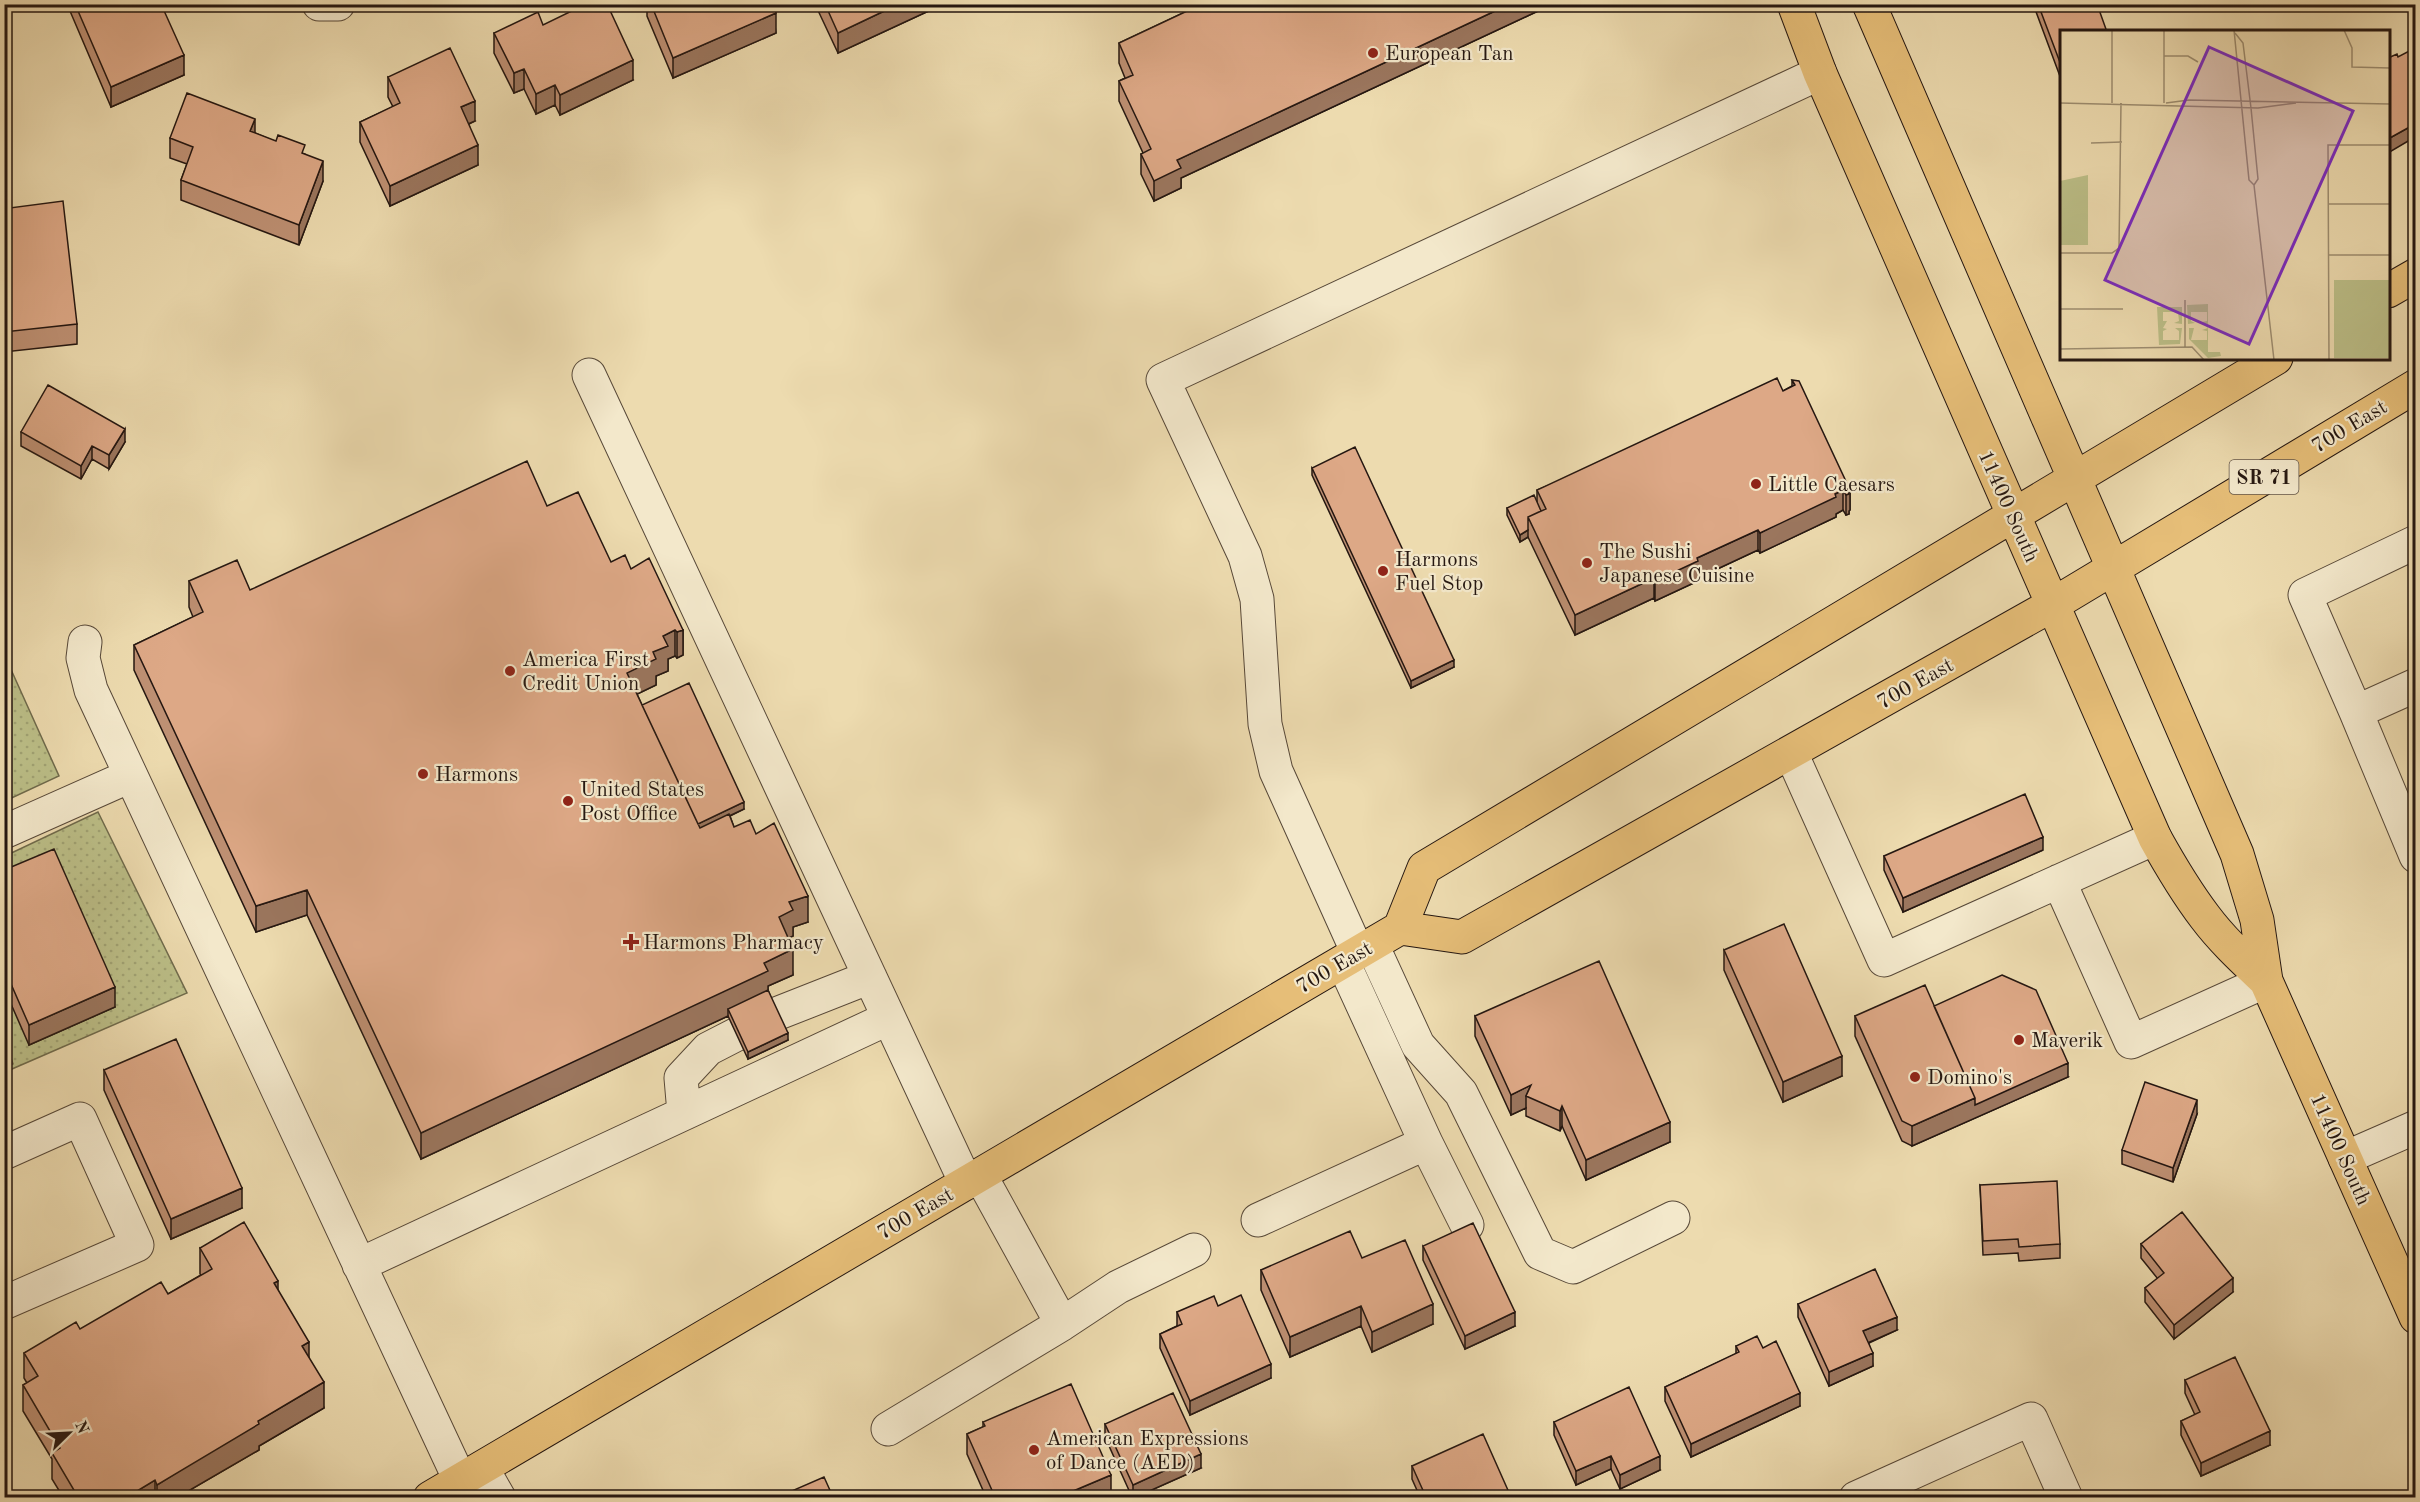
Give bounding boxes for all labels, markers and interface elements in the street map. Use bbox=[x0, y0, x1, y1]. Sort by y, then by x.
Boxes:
inset map bbox=[2060, 30, 2390, 360]
place label: European Tan bbox=[1385, 44, 1513, 65]
marker: European Tan bbox=[1366, 46, 1380, 60]
street label: 700 East bbox=[2308, 397, 2391, 458]
street label: 11400 South bbox=[1974, 447, 2042, 566]
road number: SR 71 bbox=[2230, 460, 2298, 494]
place label: Little Caesars bbox=[1768, 475, 1895, 496]
marker: Little Caesars bbox=[1749, 477, 1763, 491]
place label: The Sushi Japanese Cuisine bbox=[1599, 542, 1754, 587]
place label: Harmons Fuel Stop bbox=[1395, 550, 1483, 595]
marker: The Sushi Japanese Cuisine bbox=[1580, 556, 1594, 570]
marker: Harmons Fuel Stop bbox=[1376, 564, 1390, 578]
place label: America First Credit Union bbox=[522, 650, 649, 695]
street label: 700 East bbox=[1874, 655, 1957, 714]
marker: America First Credit Union bbox=[503, 664, 517, 678]
place label: Harmons bbox=[435, 765, 518, 786]
marker: Harmons bbox=[416, 767, 430, 781]
place label: United States Post Office bbox=[580, 780, 704, 825]
marker: United States Post Office bbox=[561, 794, 575, 808]
place label: Harmons Pharmacy bbox=[643, 933, 824, 954]
marker: Harmons Pharmacy bbox=[624, 935, 638, 949]
street label: 700 East bbox=[1293, 938, 1376, 998]
place label: Maverik bbox=[2031, 1031, 2103, 1052]
marker: Maverik bbox=[2012, 1033, 2026, 1047]
place label: Domino's bbox=[1927, 1068, 2012, 1089]
marker: Domino's bbox=[1908, 1070, 1922, 1084]
street label: 11400 South bbox=[2306, 1090, 2374, 1209]
street label: 700 East bbox=[874, 1184, 957, 1244]
north arrow bbox=[39, 1403, 99, 1463]
text: N bbox=[71, 1419, 91, 1437]
place label: American Expressions of Dance (AED) bbox=[1046, 1429, 1249, 1474]
marker: American Expressions of Dance (AED) bbox=[1027, 1443, 1041, 1457]

